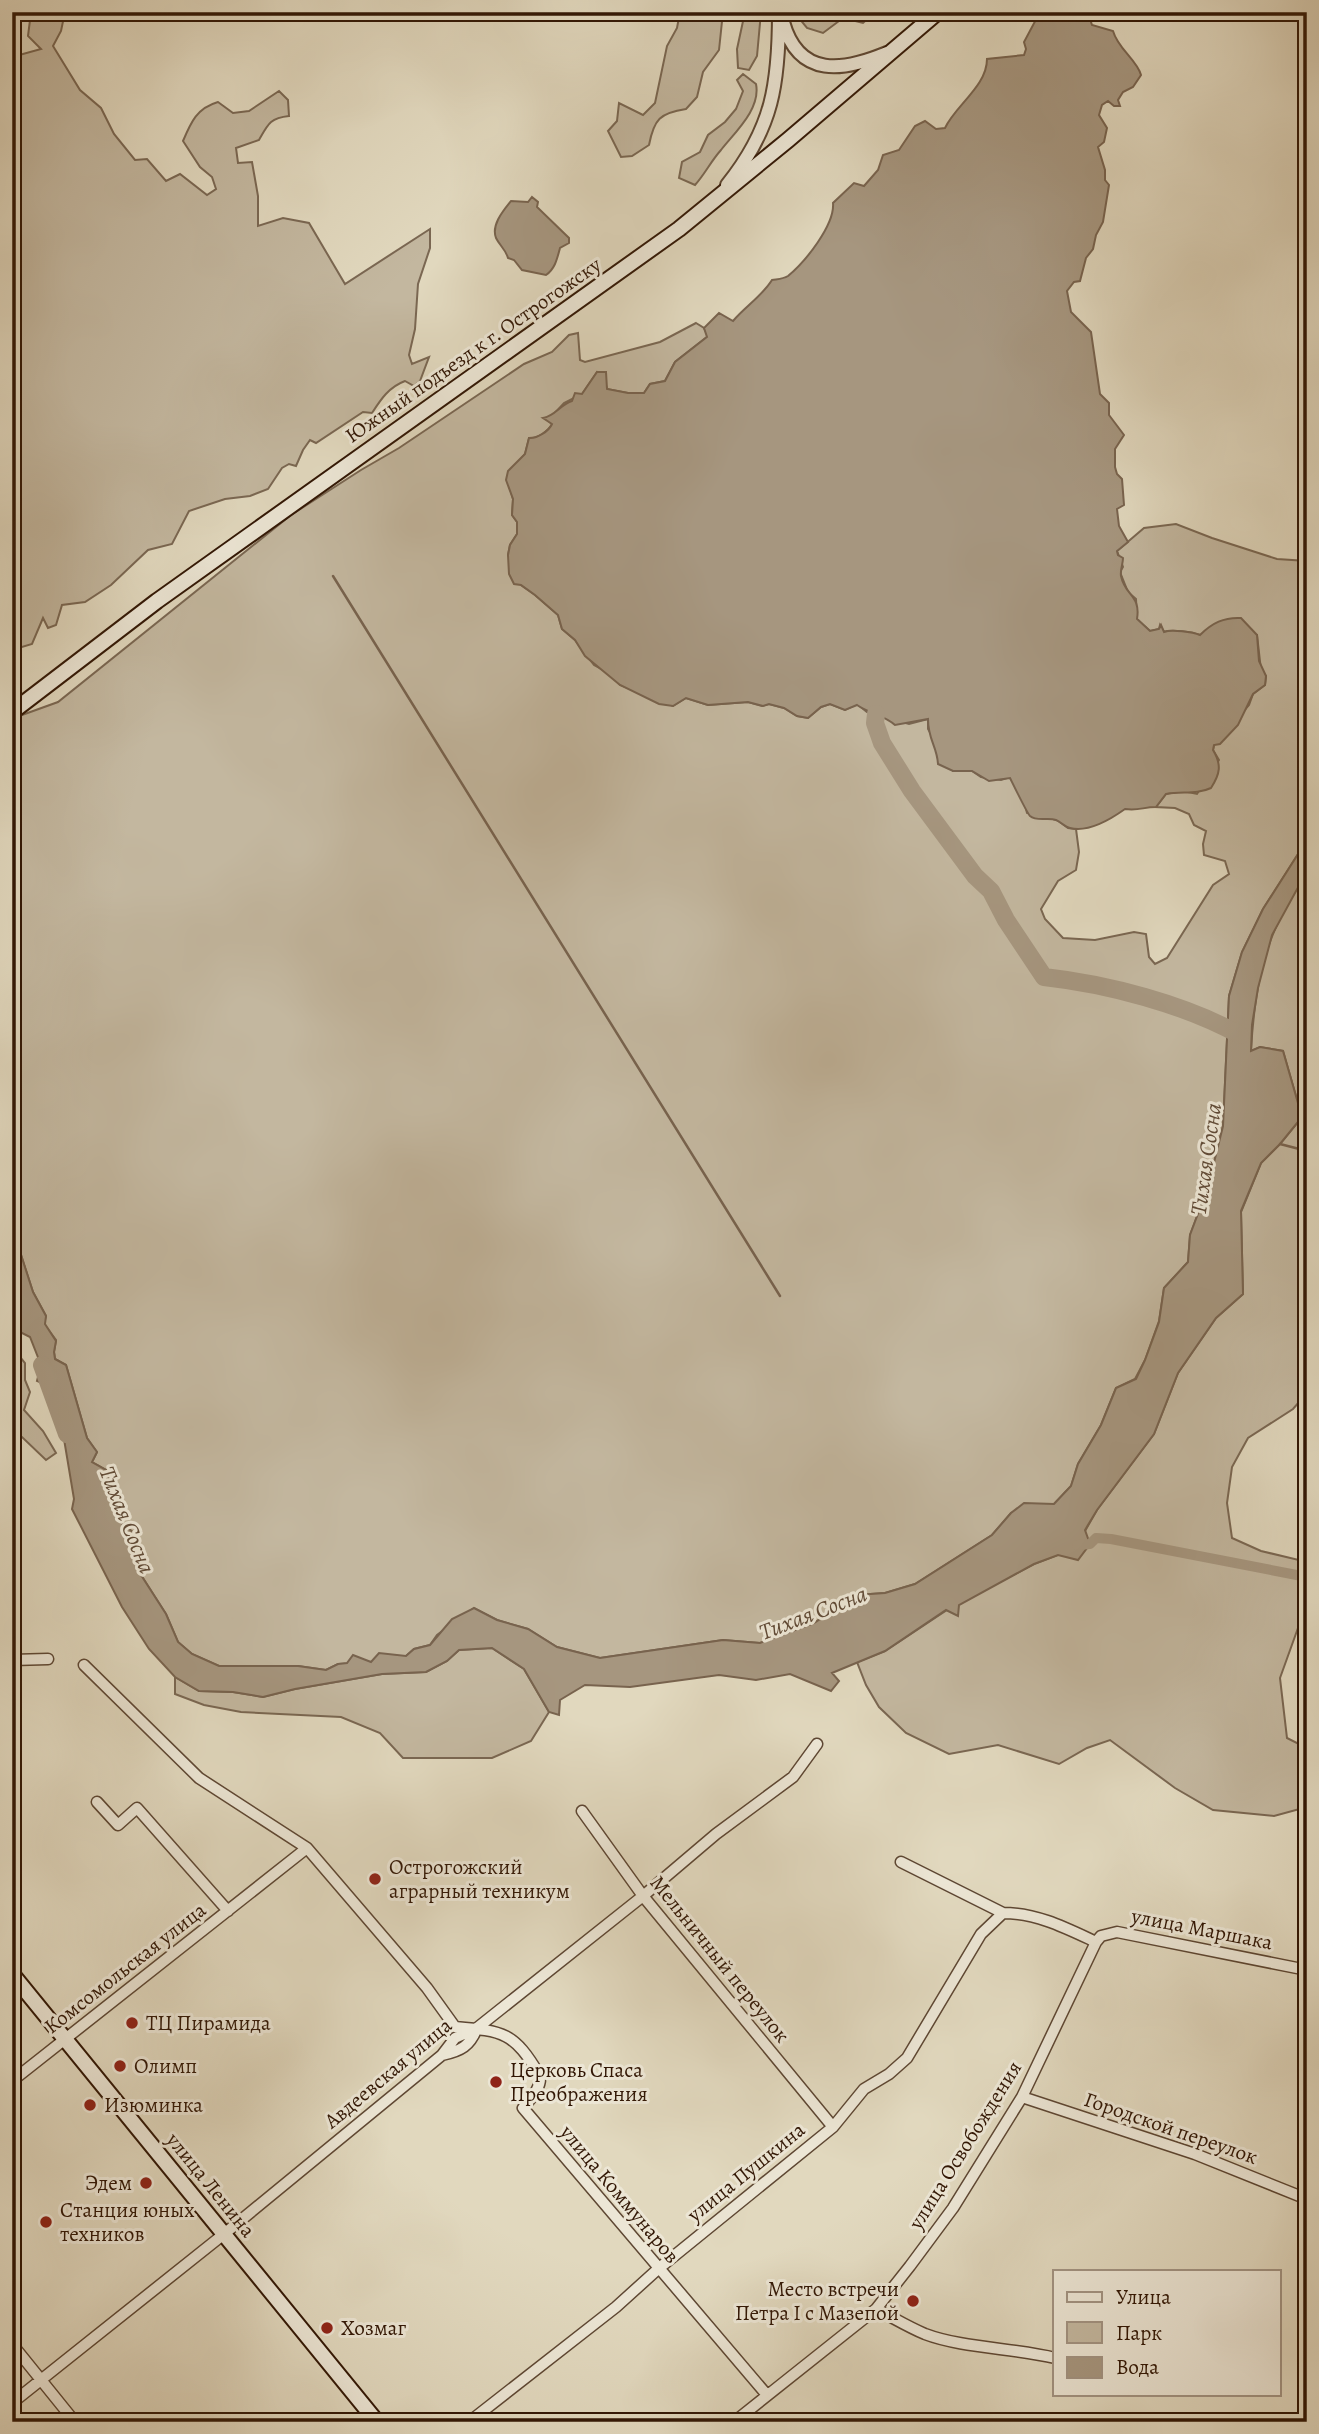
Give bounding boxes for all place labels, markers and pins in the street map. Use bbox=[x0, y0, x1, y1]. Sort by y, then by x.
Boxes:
place label: Острогожский аграрный техникум bbox=[389, 1853, 570, 1905]
marker: Острогожский аграрный техникум bbox=[367, 1871, 383, 1887]
place label: ТЦ Пирамида bbox=[146, 2009, 271, 2037]
marker: ТЦ Пирамида bbox=[124, 2015, 140, 2031]
place label: Олимп bbox=[134, 2052, 197, 2080]
place label: Церковь Спаса Преображения bbox=[510, 2056, 648, 2108]
marker: Олимп bbox=[112, 2058, 128, 2074]
marker: Церковь Спаса Преображения bbox=[488, 2074, 504, 2090]
place label: Изюминка bbox=[104, 2091, 203, 2119]
marker: Изюминка bbox=[82, 2097, 98, 2113]
place label: Эдем bbox=[85, 2169, 132, 2197]
marker: Эдем bbox=[138, 2175, 154, 2191]
place label: Станция юных техников bbox=[60, 2196, 195, 2248]
marker: Станция юных техников bbox=[38, 2214, 54, 2230]
place label: Место встречи Петра I с Мазепой bbox=[735, 2275, 899, 2327]
marker: Место встречи Петра I с Мазепой bbox=[905, 2293, 921, 2309]
place label: Хозмаг bbox=[341, 2314, 407, 2342]
marker: Хозмаг bbox=[319, 2320, 335, 2336]

